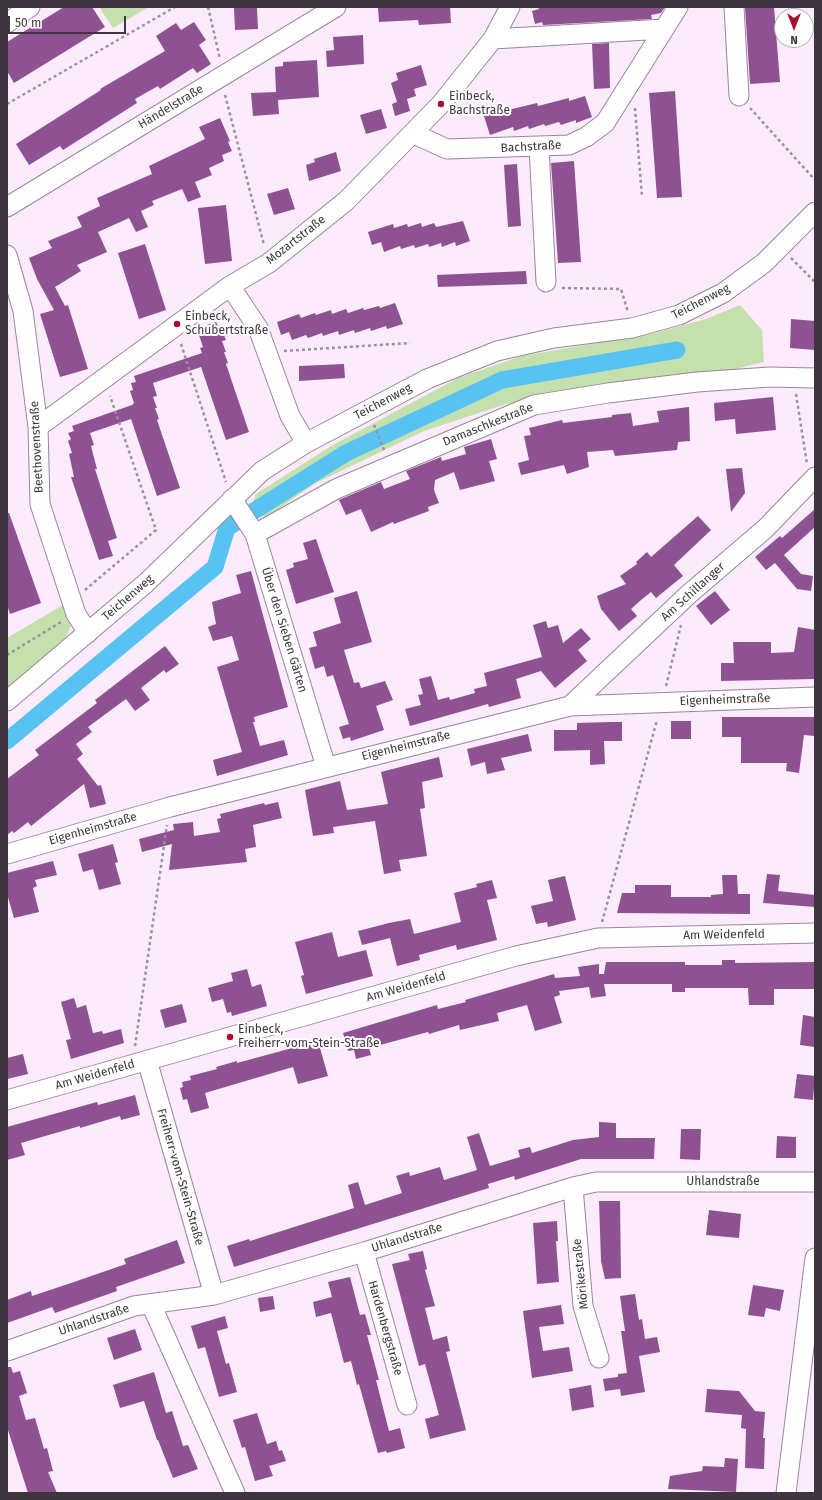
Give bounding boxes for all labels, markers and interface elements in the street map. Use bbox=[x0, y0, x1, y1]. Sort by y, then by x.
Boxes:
scale bar bbox=[10, 8, 128, 34]
north arrow bbox=[774, 8, 814, 48]
text: 50 m bbox=[15, 16, 41, 30]
text: N bbox=[790, 33, 798, 46]
street label: Händelstraße bbox=[136, 82, 206, 132]
place label: Einbeck, Bachstraße bbox=[449, 90, 510, 118]
marker: Einbeck, Bachstraße bbox=[436, 99, 446, 109]
street label: Bachstraße bbox=[500, 138, 562, 156]
street label: Mozartstraße bbox=[264, 212, 328, 268]
street label: Teichenweg bbox=[670, 281, 732, 323]
place label: Einbeck, Schubertstraße bbox=[185, 310, 268, 338]
marker: Einbeck, Schubertstraße bbox=[172, 319, 182, 329]
street label: Teichenweg bbox=[352, 381, 414, 423]
street label: Beethovenstraße bbox=[27, 400, 47, 494]
street label: Damaschkestraße bbox=[441, 400, 535, 450]
street label: Am Schillanger bbox=[658, 560, 728, 624]
street label: Über den Sieben Gärten bbox=[258, 566, 310, 694]
street label: Teichenweg bbox=[99, 572, 157, 624]
street label: Eigenheimstraße bbox=[679, 691, 771, 709]
street label: Eigenheimstraße bbox=[360, 728, 452, 764]
street label: Eigenheimstraße bbox=[47, 810, 139, 848]
street label: Am Weidenfeld bbox=[683, 927, 765, 943]
street label: Am Weidenfeld bbox=[365, 969, 447, 1005]
place label: Einbeck, Freiherr-vom-Stein-Straße bbox=[238, 1023, 380, 1051]
marker: Einbeck, Freiherr-vom-Stein-Straße bbox=[225, 1032, 235, 1042]
street label: Am Weidenfeld bbox=[54, 1057, 136, 1093]
street label: Freiherr-vom-Stein-Straße bbox=[154, 1107, 206, 1247]
street label: Uhlandstraße bbox=[686, 1175, 760, 1189]
street label: Uhlandstraße bbox=[370, 1220, 444, 1256]
street label: Mörikestraße bbox=[570, 1238, 592, 1310]
street label: Hardenbergstraße bbox=[365, 1279, 405, 1377]
street label: Uhlandstraße bbox=[57, 1301, 131, 1339]

